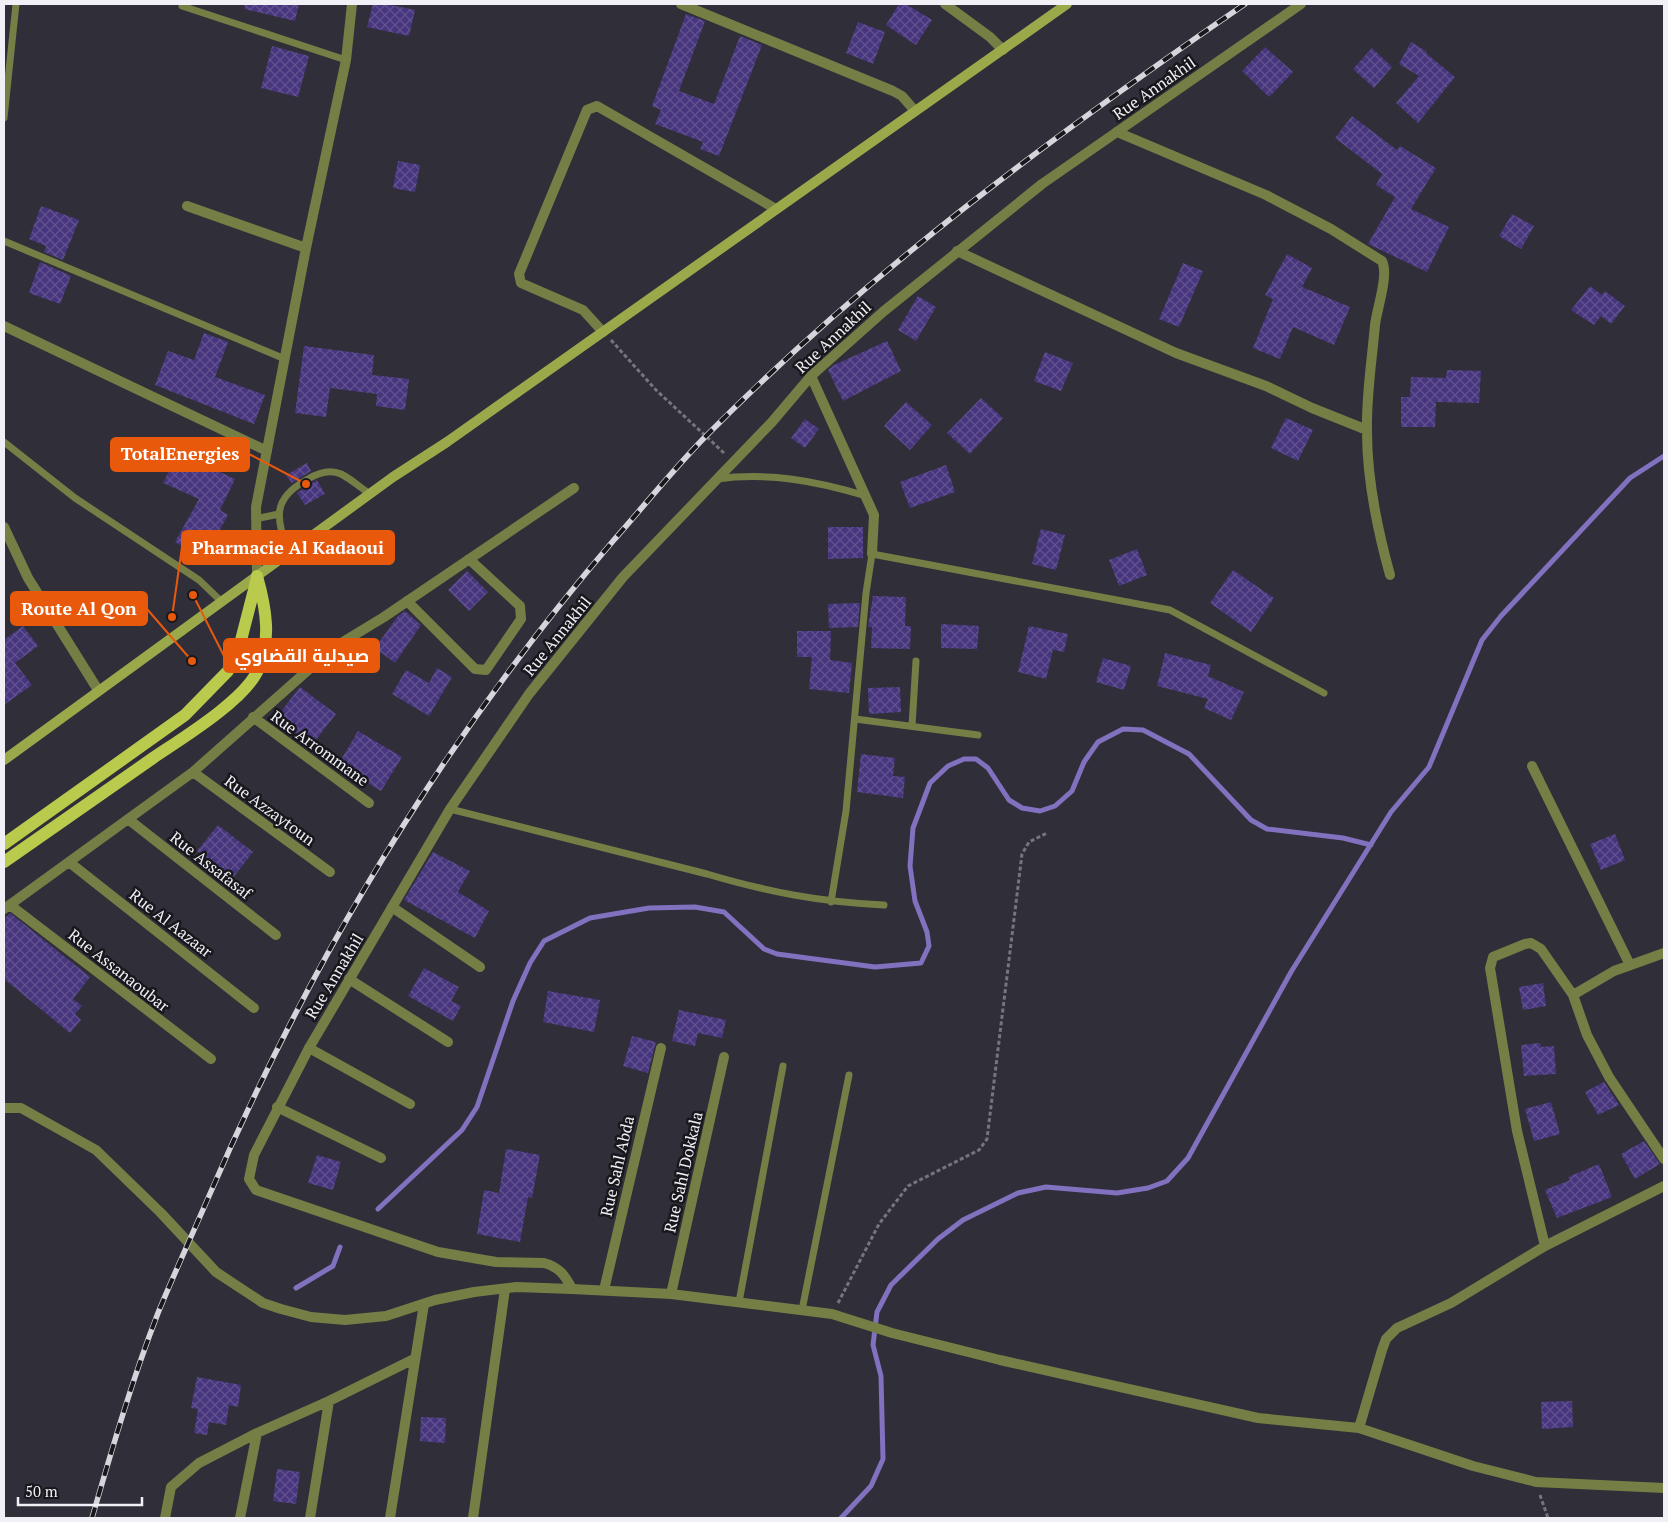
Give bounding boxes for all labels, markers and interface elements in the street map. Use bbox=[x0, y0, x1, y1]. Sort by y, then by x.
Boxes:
street label: Rue Annakhil bbox=[1108, 51, 1200, 125]
street label: Rue Annakhil bbox=[790, 296, 876, 378]
callout: TotalEnergies bbox=[111, 438, 249, 471]
text: TotalEnergies bbox=[121, 441, 239, 465]
callout: Pharmacie Al Kadaoui bbox=[182, 531, 394, 564]
text: Pharmacie Al Kadaoui bbox=[192, 535, 384, 559]
callout: Route Al Qon bbox=[11, 592, 147, 625]
street label: Rue Annakhil bbox=[518, 592, 596, 680]
text: Route Al Qon bbox=[21, 596, 137, 620]
callout: صيدلية القضاوي bbox=[224, 639, 379, 672]
text: صيدلية القضاوي bbox=[235, 643, 369, 670]
street label: Rue Arrommane bbox=[266, 705, 374, 791]
street label: Rue Azzaytoun bbox=[220, 770, 320, 851]
street label: Rue Assafasaf bbox=[166, 826, 258, 905]
street label: Rue Al Aazaar bbox=[125, 884, 218, 963]
street label: Rue Assanaoubar bbox=[64, 924, 175, 1017]
street label: Rue Annakhil bbox=[300, 929, 368, 1023]
street label: Rue Sahl Dokkala bbox=[658, 1109, 708, 1235]
street label: Rue Sahl Abda bbox=[595, 1114, 639, 1218]
scale bar bbox=[18, 1474, 141, 1506]
text: 50 m bbox=[25, 1481, 58, 1501]

